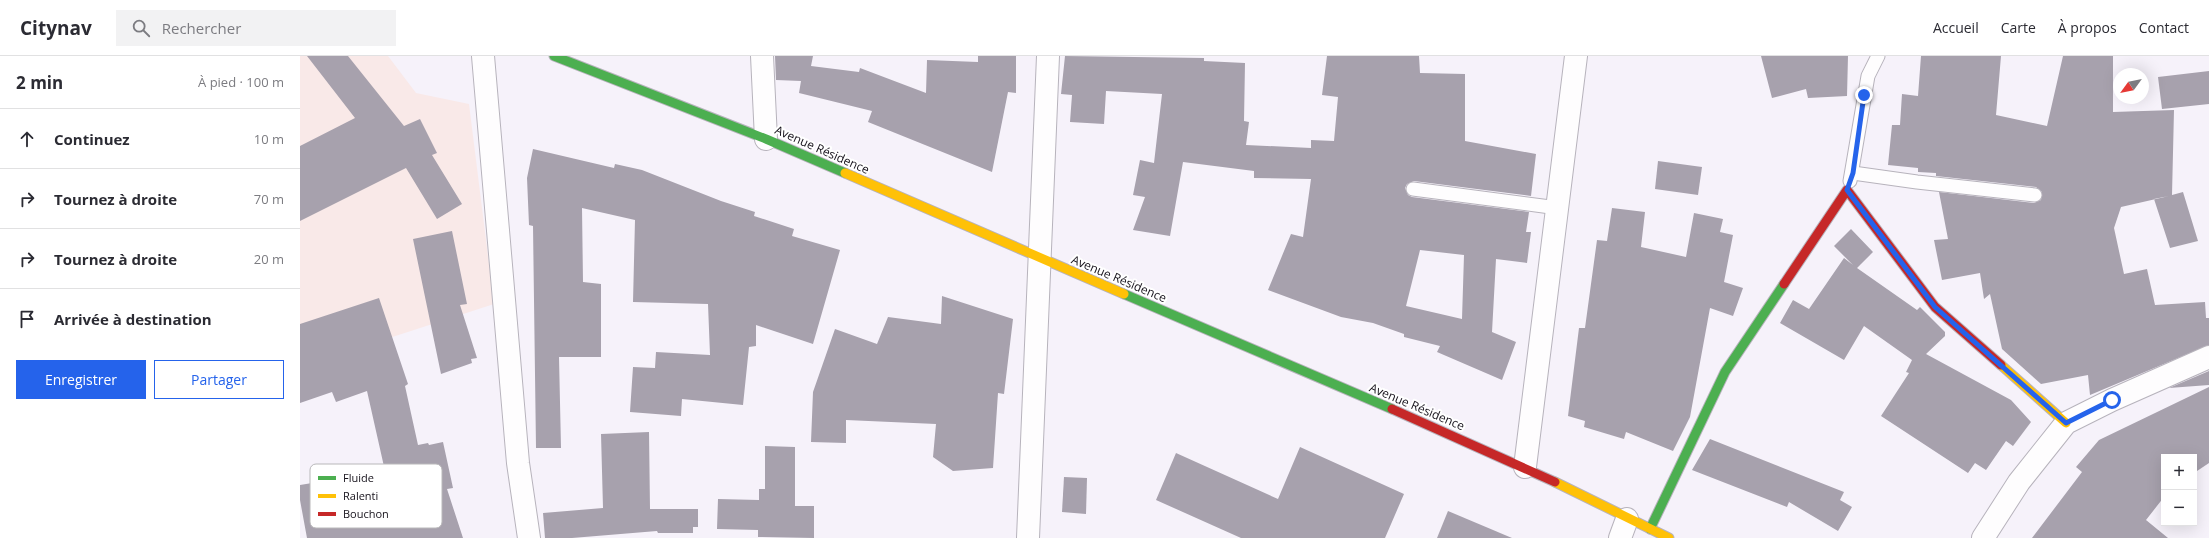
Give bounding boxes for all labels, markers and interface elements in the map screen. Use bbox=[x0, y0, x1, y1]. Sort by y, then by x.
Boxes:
search box bbox=[116, 10, 396, 46]
text: Citynav bbox=[20, 15, 92, 41]
icon: search bbox=[130, 17, 152, 39]
text: Rechercher bbox=[162, 18, 241, 38]
text: Accueil bbox=[1933, 18, 1979, 37]
text: Carte bbox=[2001, 18, 2036, 37]
text: À propos bbox=[2058, 18, 2117, 37]
text: Contact bbox=[2139, 18, 2189, 37]
north arrow bbox=[2113, 68, 2149, 104]
text: 2 min bbox=[16, 71, 63, 94]
text: À pied · 100 m bbox=[198, 73, 284, 91]
route end bbox=[1855, 86, 1873, 104]
street label: Avenue Résidence bbox=[772, 121, 872, 178]
icon: ahead bbox=[16, 128, 38, 150]
text: Continuez bbox=[54, 129, 130, 149]
text: 10 m bbox=[254, 130, 284, 148]
icon: right bbox=[16, 188, 38, 210]
text: Tournez à droite bbox=[54, 189, 177, 209]
text: 70 m bbox=[254, 190, 284, 208]
icon: right bbox=[16, 248, 38, 270]
text: Tournez à droite bbox=[54, 249, 177, 269]
text: 20 m bbox=[254, 250, 284, 268]
street label: Avenue Résidence bbox=[1069, 251, 1170, 306]
icon: arrive bbox=[16, 308, 38, 330]
text: Arrivée à destination bbox=[54, 309, 212, 329]
button: Enregistrer bbox=[16, 360, 146, 399]
button: Partager bbox=[154, 360, 284, 399]
street label: Avenue Résidence bbox=[1367, 379, 1468, 434]
route start bbox=[2103, 391, 2121, 409]
map controls bbox=[2161, 454, 2197, 526]
button: + bbox=[2161, 454, 2197, 490]
legend bbox=[310, 464, 442, 528]
text: Fluide bbox=[343, 470, 374, 485]
text: Ralenti bbox=[343, 488, 378, 503]
button: − bbox=[2161, 490, 2197, 526]
text: Bouchon bbox=[343, 506, 389, 521]

